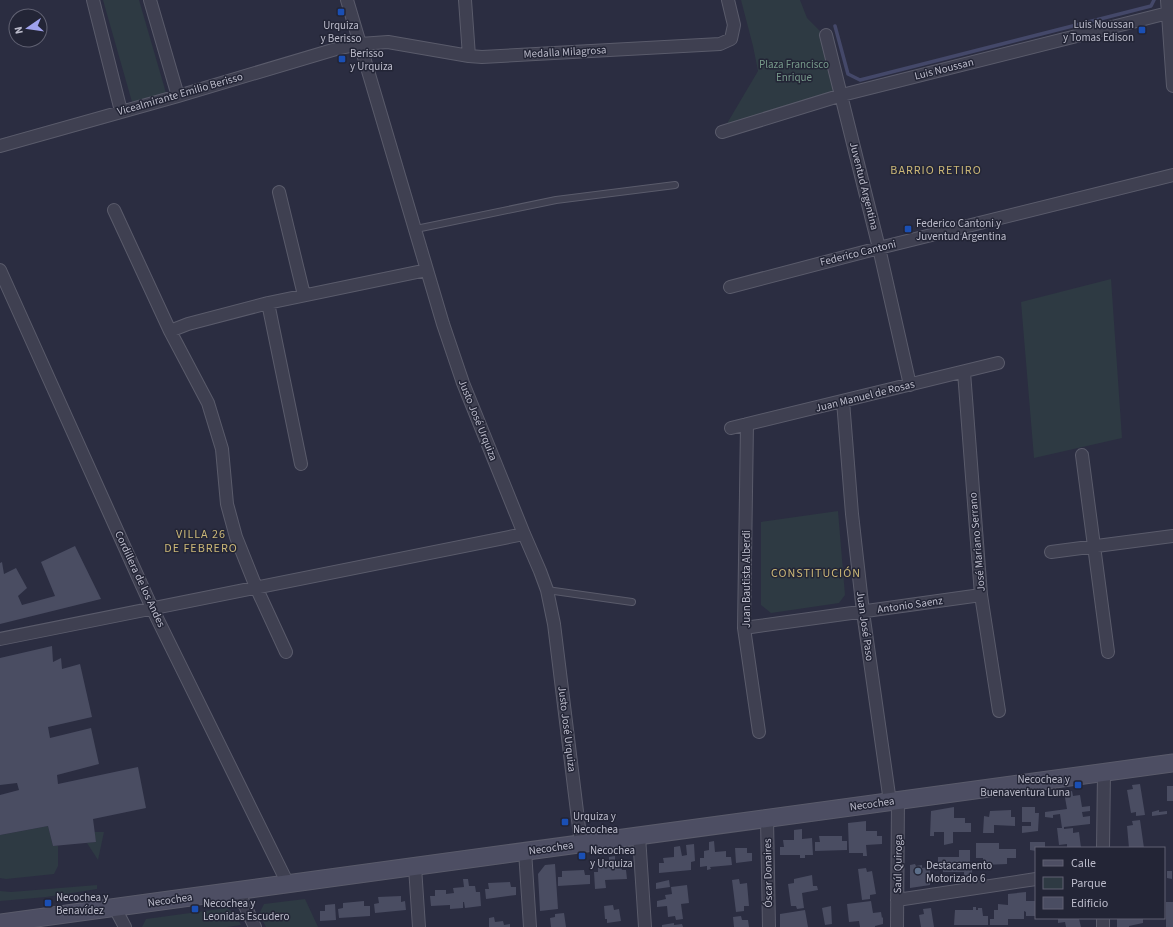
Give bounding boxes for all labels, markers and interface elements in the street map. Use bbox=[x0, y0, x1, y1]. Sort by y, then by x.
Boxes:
marker: Urquiza y Berisso bbox=[336, 7, 346, 17]
north arrow bbox=[8, 8, 48, 48]
place label: Luis Noussan y Tomas Edison bbox=[1063, 17, 1134, 45]
place label: Urquiza y Berisso bbox=[321, 18, 362, 46]
text: N bbox=[11, 25, 27, 35]
marker: Luis Noussan y Tomas Edison bbox=[1137, 25, 1147, 35]
street label: Medalla Milagrosa bbox=[523, 42, 607, 62]
place label: Berisso y Urquiza bbox=[350, 46, 393, 74]
marker: Berisso y Urquiza bbox=[337, 54, 347, 64]
street label: Luis Noussan bbox=[913, 54, 975, 84]
park label: Plaza Francisco Enrique bbox=[759, 57, 829, 85]
street label: Vicealmirante Emilio Berisso bbox=[115, 69, 245, 119]
street label: Juventud Argentina bbox=[846, 140, 882, 232]
district label: BARRIO RETIRO bbox=[890, 162, 982, 179]
place label: Federico Cantoni y Juventud Argentina bbox=[916, 216, 1006, 244]
marker: Federico Cantoni y Juventud Argentina bbox=[903, 224, 913, 234]
street label: Federico Cantoni bbox=[818, 236, 898, 270]
street label: Juan Manuel de Rosas bbox=[814, 376, 916, 416]
street label: Justo José Urquiza bbox=[455, 377, 501, 463]
street label: José Mariano Serrano bbox=[965, 492, 989, 592]
district label: VILLA 26 DE FEBRERO bbox=[164, 526, 238, 557]
street label: Cordillera de los Andes bbox=[111, 528, 169, 630]
street label: Juan Bautista Alberdi bbox=[739, 530, 754, 628]
district label: CONSTITUCIÓN bbox=[771, 565, 861, 582]
street label: Juan José Paso bbox=[853, 590, 877, 662]
street label: Antonio Saenz bbox=[876, 593, 944, 617]
street label: Justo José Urquiza bbox=[554, 685, 580, 773]
place label: Necochea y Buenaventura Luna bbox=[980, 772, 1070, 800]
marker: Necochea y Buenaventura Luna bbox=[1073, 780, 1083, 790]
street label: Necochea bbox=[849, 793, 895, 815]
place label: Urquiza y Necochea bbox=[573, 809, 618, 837]
marker: Urquiza y Necochea bbox=[560, 817, 570, 827]
street label: Saúl Quiroga bbox=[890, 834, 906, 894]
street label: Necochea bbox=[528, 837, 574, 859]
street label: Óscar Donaires bbox=[760, 838, 776, 908]
place label: Necochea y Urquiza bbox=[590, 843, 635, 871]
legend bbox=[1035, 847, 1165, 919]
marker: Necochea y Urquiza bbox=[577, 851, 587, 861]
text: Calle bbox=[1071, 855, 1096, 872]
place label: Destacamento Motorizado 6 bbox=[926, 858, 992, 886]
marker: Destacamento Motorizado 6 bbox=[913, 866, 923, 876]
text: Parque bbox=[1071, 875, 1107, 892]
street label: Necochea bbox=[147, 889, 193, 911]
place label: Necochea y Benavídez bbox=[56, 890, 109, 918]
text: Edificio bbox=[1071, 895, 1108, 912]
place label: Necochea y Leonidas Escudero bbox=[203, 896, 289, 924]
marker: Necochea y Benavídez bbox=[43, 898, 53, 908]
marker: Necochea y Leonidas Escudero bbox=[190, 904, 200, 914]

